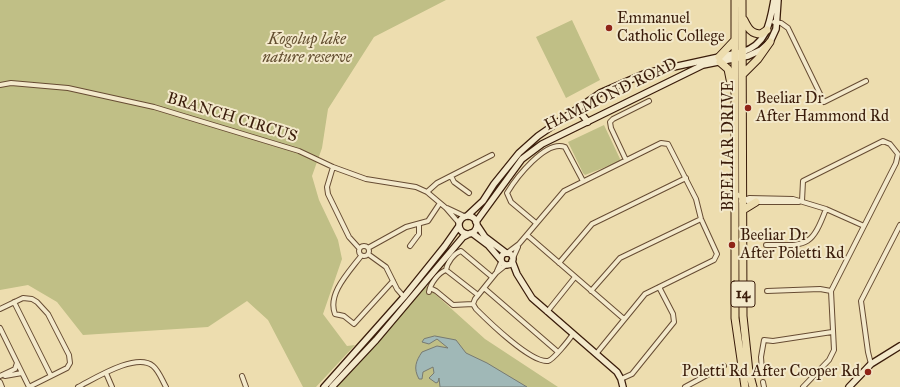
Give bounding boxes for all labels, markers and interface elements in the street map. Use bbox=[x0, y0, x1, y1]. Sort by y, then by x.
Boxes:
place label: Emmanuel Catholic College bbox=[617, 9, 725, 47]
marker: Emmanuel Catholic College bbox=[604, 23, 614, 33]
park label: Kogolup lake nature reserve bbox=[262, 30, 352, 68]
street label: HAMMOND ROAD bbox=[541, 55, 681, 135]
street label: BEELIAR DRIVE bbox=[719, 81, 739, 211]
street label: BRANCH CIRCUS bbox=[164, 89, 300, 147]
place label: Beeliar Dr After Hammond Rd bbox=[756, 89, 889, 127]
marker: Beeliar Dr After Hammond Rd bbox=[743, 103, 753, 113]
place label: Beeliar Dr After Poletti Rd bbox=[740, 226, 844, 264]
marker: Beeliar Dr After Poletti Rd bbox=[727, 240, 737, 250]
road number: 14 bbox=[731, 281, 755, 307]
place label: Poletti Rd After Cooper Rd bbox=[682, 362, 860, 382]
marker: Poletti Rd After Cooper Rd bbox=[863, 367, 873, 377]

